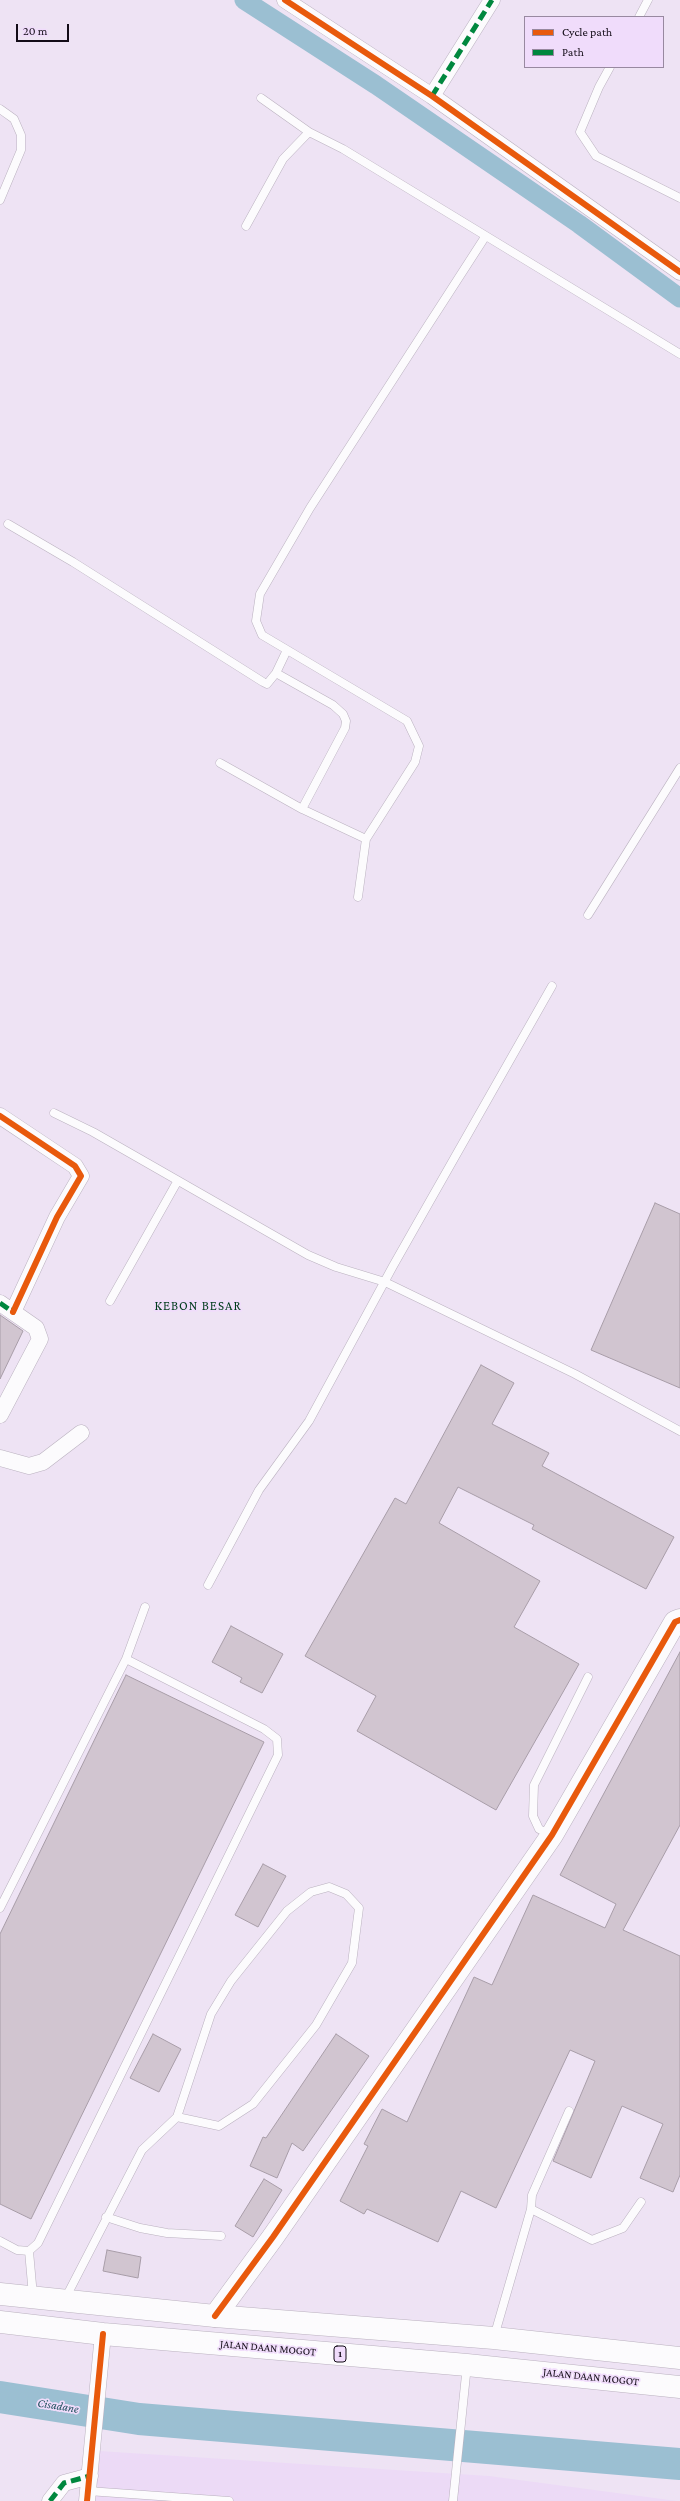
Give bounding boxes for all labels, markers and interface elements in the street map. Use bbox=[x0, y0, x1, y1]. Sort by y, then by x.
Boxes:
scale bar bbox=[18, 16, 71, 42]
legend bbox=[524, 16, 664, 68]
text: 20 m bbox=[23, 24, 47, 38]
text: Cycle path bbox=[562, 25, 612, 39]
text: Path bbox=[562, 45, 584, 59]
district label: KEBON BESAR bbox=[154, 1298, 242, 1314]
street label: JALAN DAAN MOGOT bbox=[219, 2337, 317, 2359]
road number: 1 bbox=[334, 2346, 346, 2362]
street label: JALAN DAAN MOGOT bbox=[542, 2365, 640, 2389]
water label: Cisadane bbox=[36, 2396, 80, 2416]

